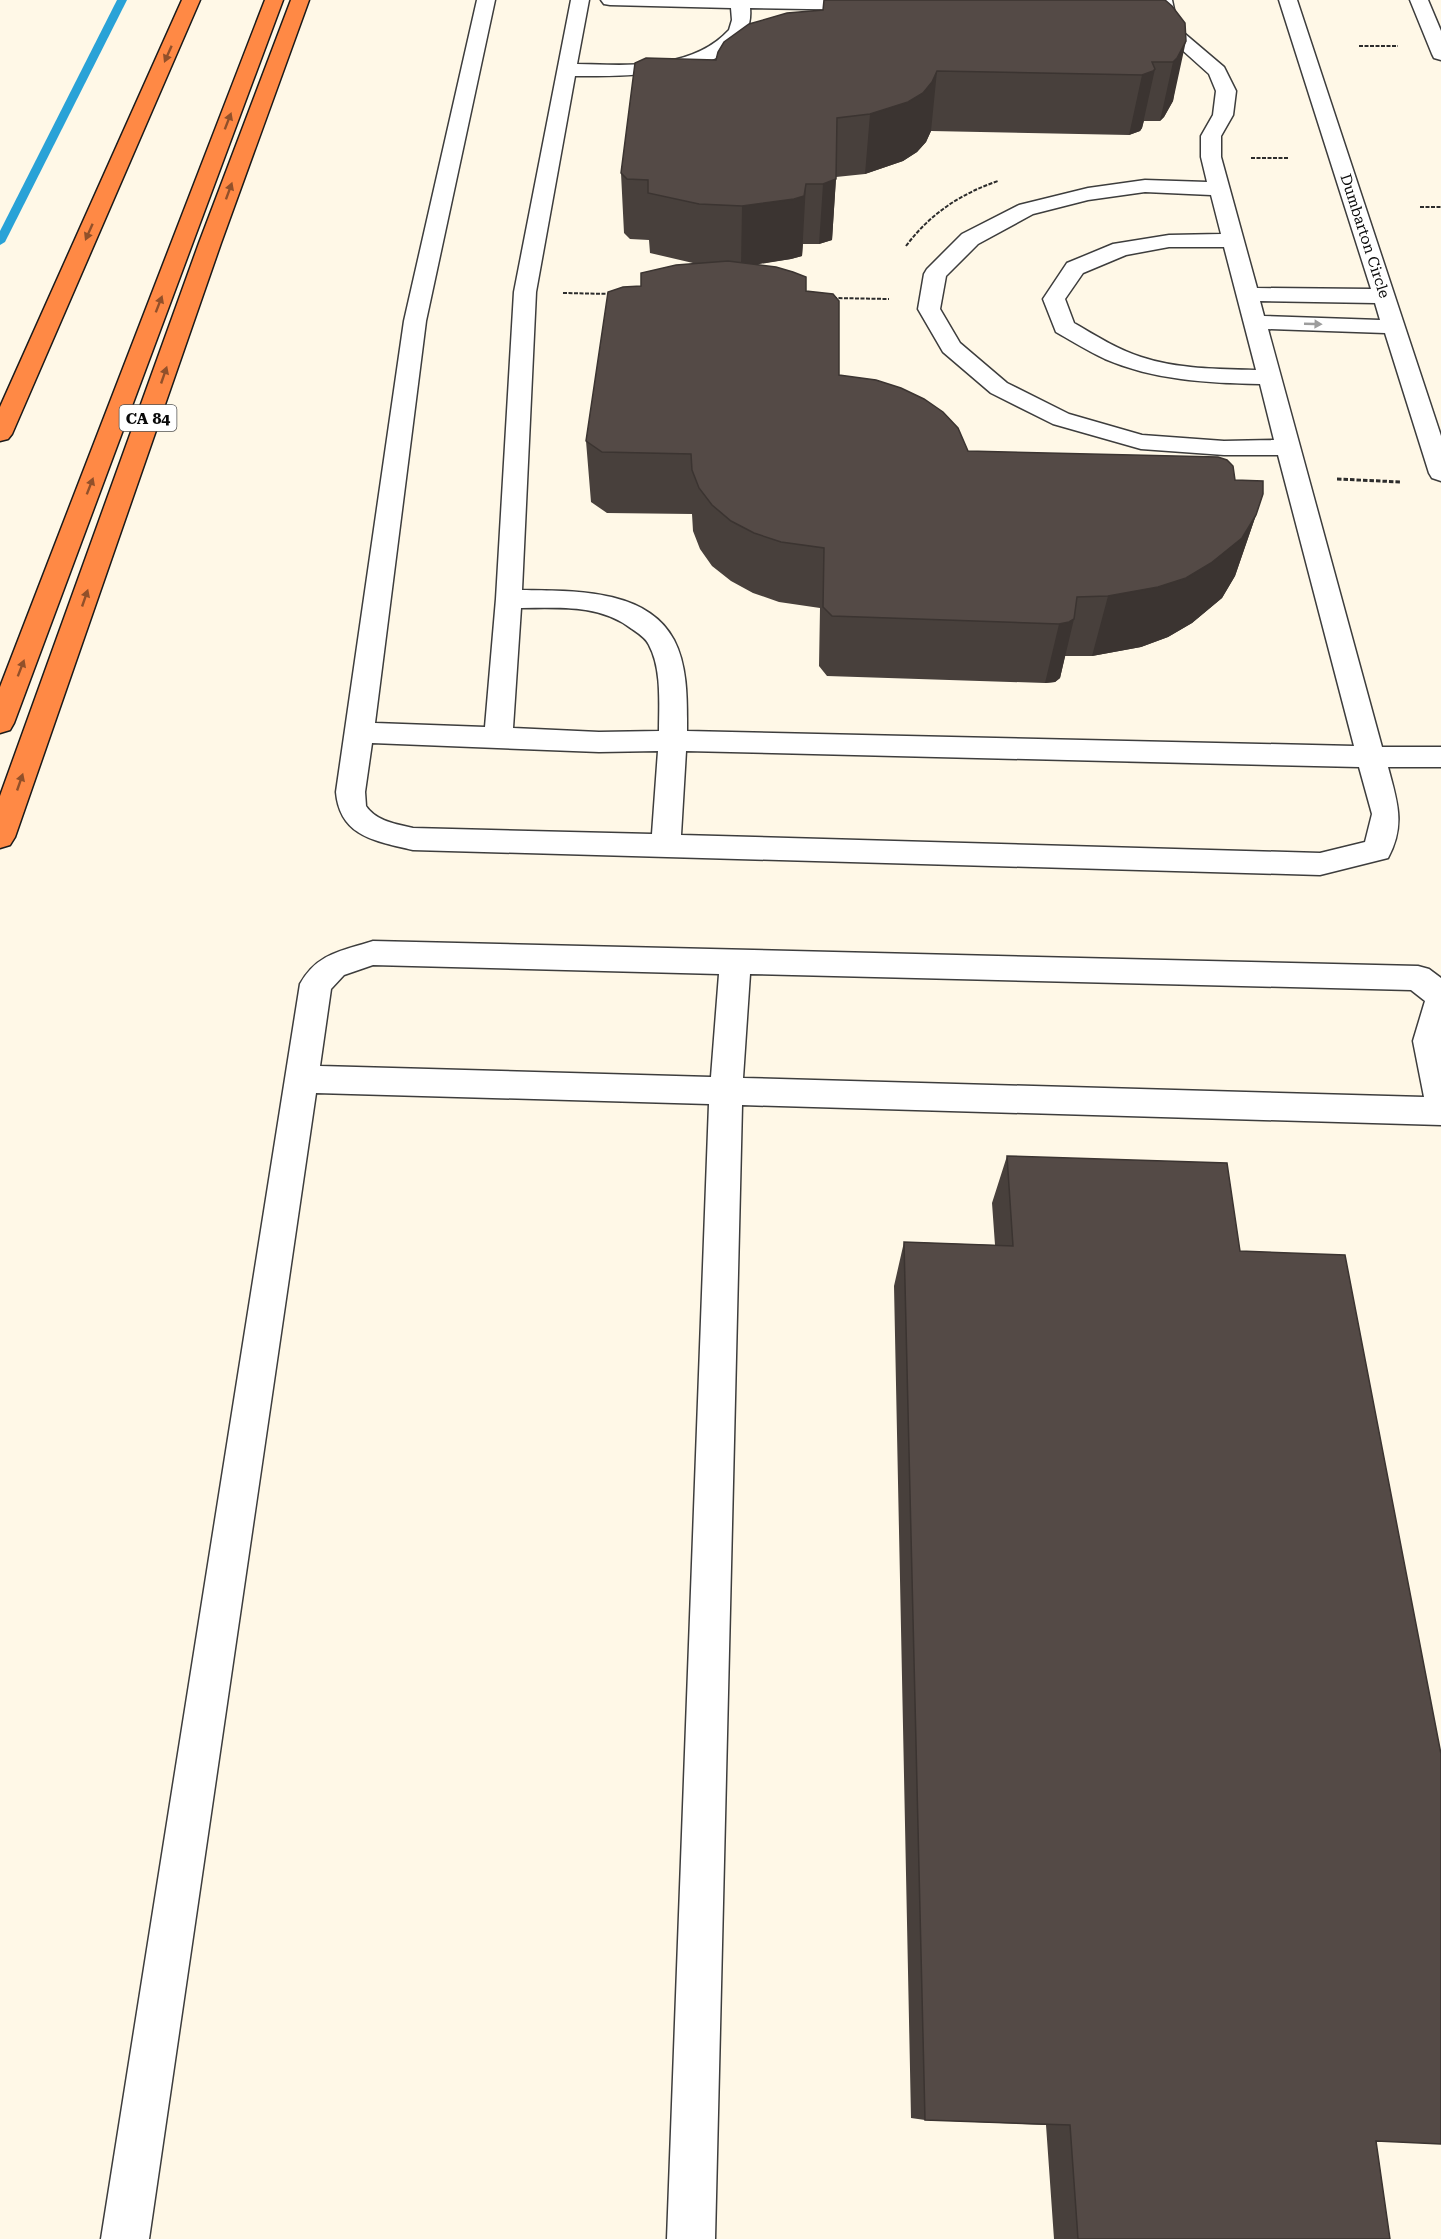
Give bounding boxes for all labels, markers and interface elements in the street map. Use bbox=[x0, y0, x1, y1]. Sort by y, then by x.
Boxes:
one-way arrow bbox=[163, 45, 172, 62]
one-way arrow bbox=[224, 112, 233, 130]
street label: Dumbarton Circle bbox=[1336, 172, 1394, 300]
one-way arrow bbox=[225, 182, 235, 200]
one-way arrow bbox=[85, 224, 94, 241]
one-way arrow bbox=[155, 295, 165, 313]
one-way arrow bbox=[1304, 320, 1323, 329]
one-way arrow bbox=[159, 366, 169, 384]
road number: CA 84 bbox=[120, 405, 176, 431]
one-way arrow bbox=[86, 477, 95, 495]
one-way arrow bbox=[80, 589, 90, 607]
one-way arrow bbox=[16, 659, 26, 677]
one-way arrow bbox=[15, 773, 25, 791]

